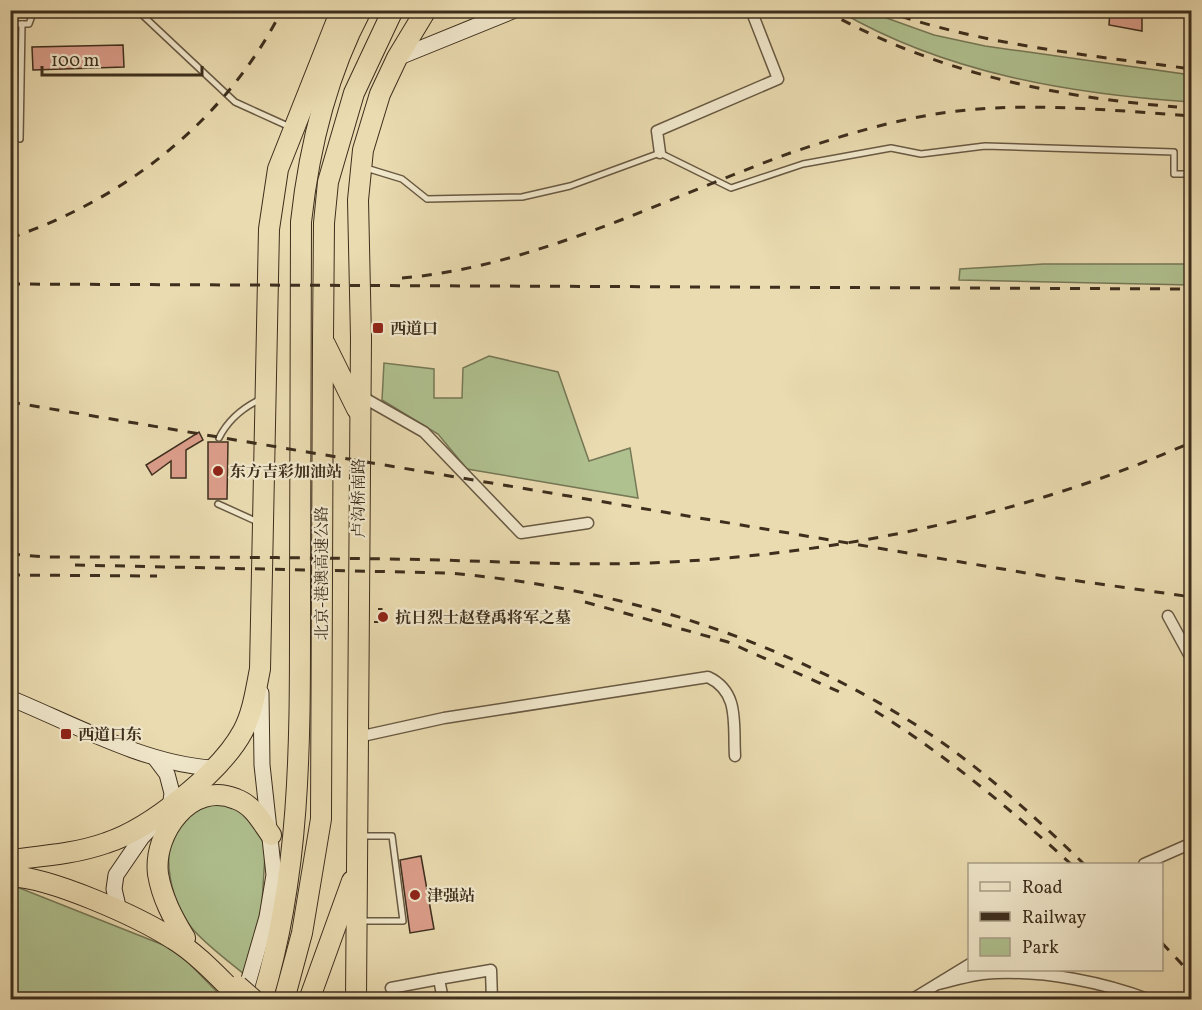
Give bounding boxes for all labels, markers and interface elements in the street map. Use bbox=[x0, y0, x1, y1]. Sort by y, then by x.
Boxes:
scale bar bbox=[42, 39, 202, 77]
text: 100 m bbox=[51, 49, 100, 74]
place label: 西道口 bbox=[390, 319, 438, 341]
marker: 西道口 bbox=[371, 321, 385, 335]
street label: 卢沟桥南路 bbox=[349, 458, 371, 538]
place label: 东方吉彩加油站 bbox=[230, 462, 342, 484]
marker: 东方吉彩加油站 bbox=[211, 464, 225, 478]
street label: 北京-港澳高速公路 bbox=[312, 506, 334, 640]
place label: 抗日烈士赵登禹将军之墓 bbox=[395, 608, 571, 630]
marker: 抗日烈士赵登禹将军之墓 bbox=[376, 610, 390, 624]
place label: 西道口东 bbox=[78, 725, 142, 747]
marker: 西道口东 bbox=[59, 727, 73, 741]
legend bbox=[968, 863, 1163, 971]
text: Road bbox=[1022, 876, 1063, 901]
place label: 津强站 bbox=[427, 886, 475, 908]
marker: 津强站 bbox=[408, 888, 422, 902]
text: Railway bbox=[1022, 906, 1086, 931]
text: Park bbox=[1022, 936, 1059, 961]

